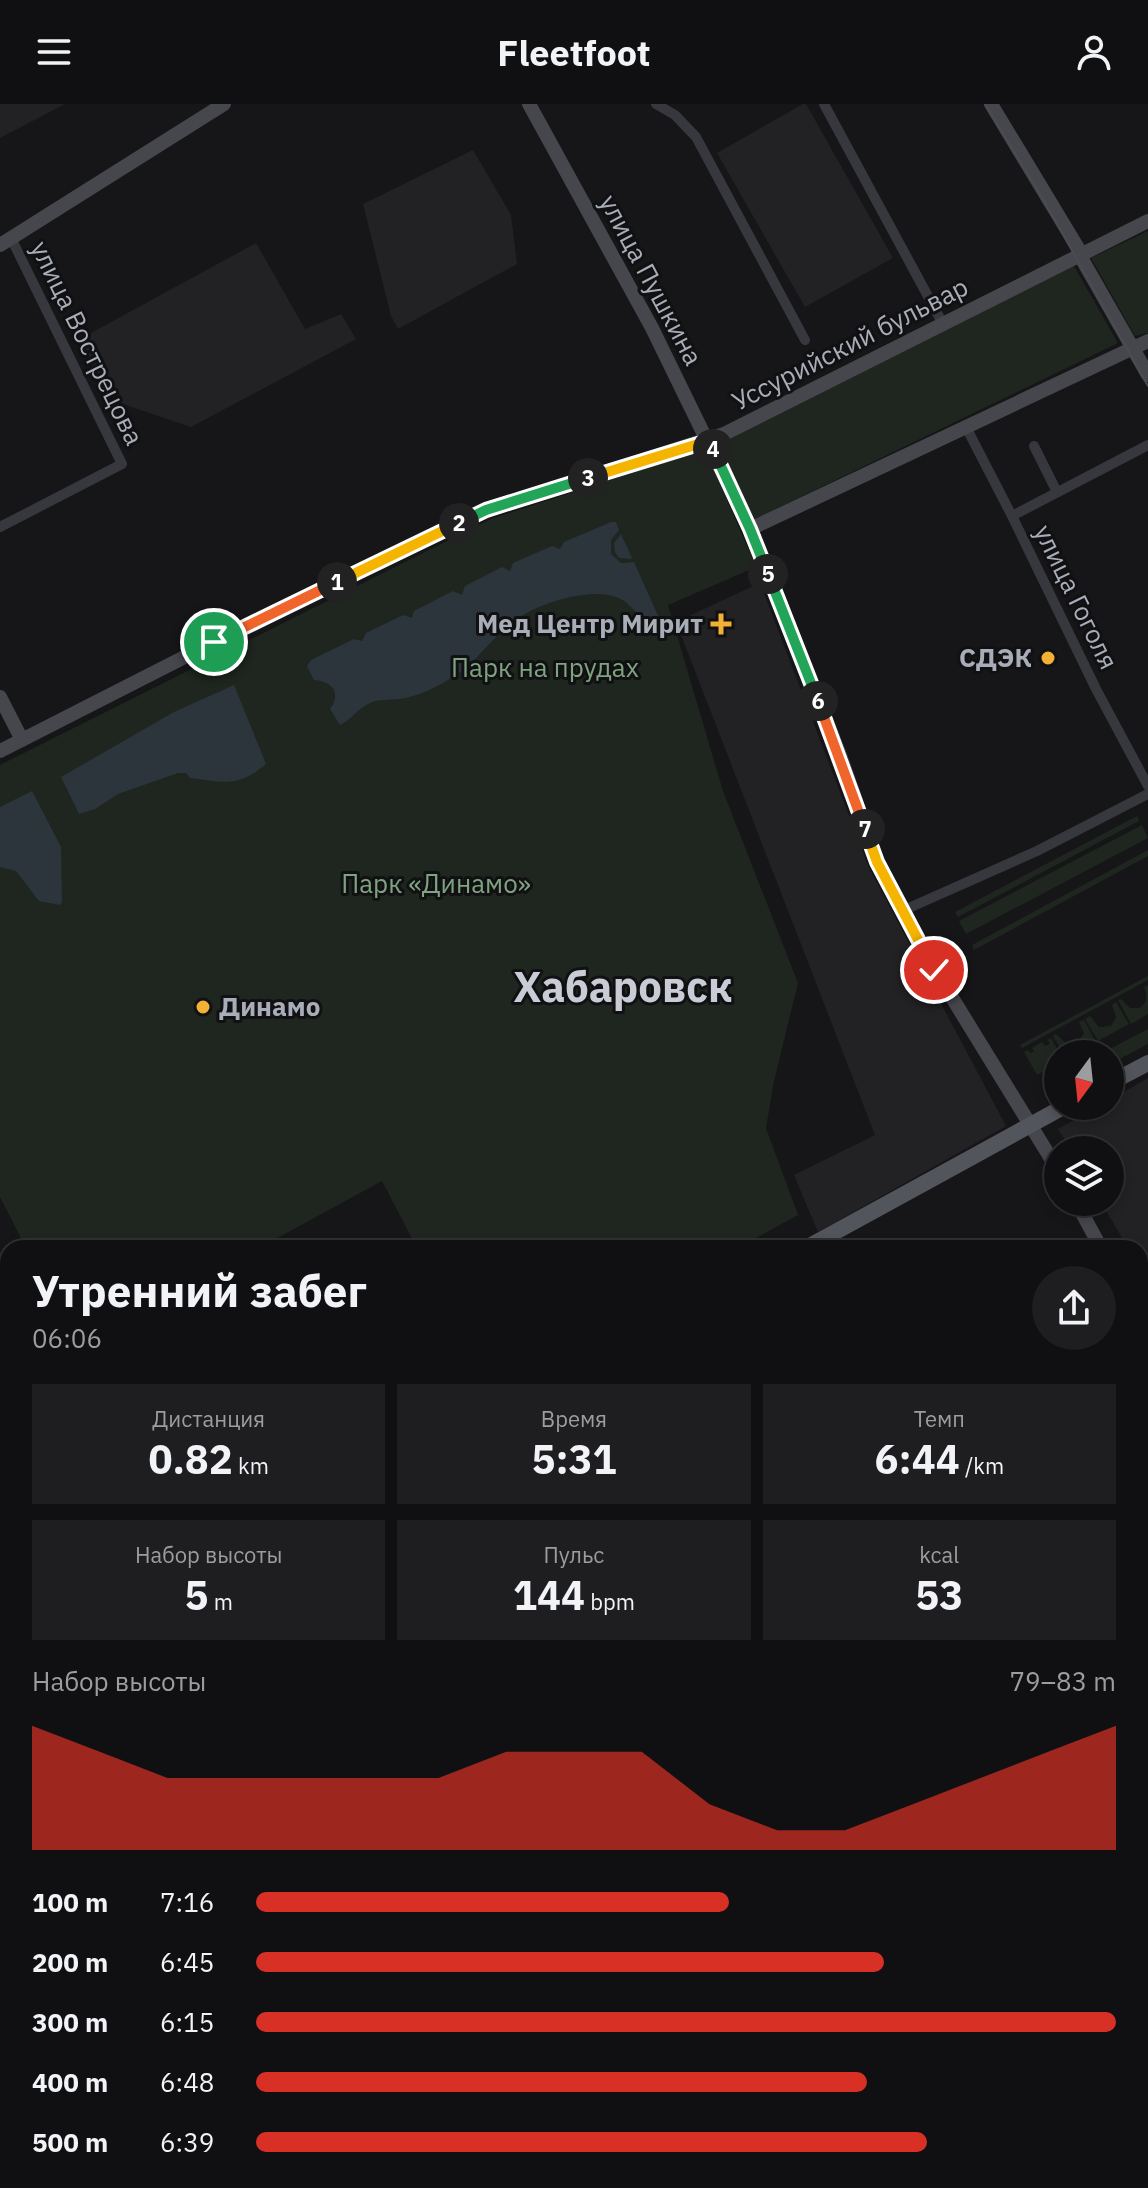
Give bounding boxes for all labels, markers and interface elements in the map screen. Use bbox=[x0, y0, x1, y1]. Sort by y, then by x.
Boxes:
text: Fleetfoot bbox=[497, 29, 651, 76]
icon: menu bbox=[32, 30, 76, 74]
icon: person bbox=[1072, 30, 1116, 74]
street label: улица Пушкина bbox=[593, 188, 711, 371]
street label: улица Вострецова bbox=[24, 235, 152, 450]
street label: Уссурийский бульвар bbox=[726, 269, 973, 417]
pin: 4 bbox=[693, 429, 733, 469]
text: 4 bbox=[706, 434, 720, 463]
pin: 3 bbox=[568, 458, 608, 498]
text: 3 bbox=[581, 463, 595, 492]
pin: 2 bbox=[439, 503, 479, 543]
text: 2 bbox=[452, 508, 466, 537]
street label: улица Гоголя bbox=[1027, 519, 1127, 675]
pin: 5 bbox=[748, 554, 788, 594]
text: 5 bbox=[761, 559, 775, 588]
pin: 1 bbox=[317, 562, 357, 602]
text: 1 bbox=[330, 567, 344, 596]
place label: Мед Центр Мирит bbox=[477, 606, 703, 640]
pin bbox=[180, 608, 248, 676]
marker: Мед Центр Мирит bbox=[710, 613, 732, 635]
icon: arrive bbox=[192, 620, 236, 664]
place label: СДЭК bbox=[959, 640, 1032, 674]
marker: СДЭК bbox=[1039, 649, 1057, 667]
park label: Парк на прудах bbox=[451, 650, 639, 684]
pin: 6 bbox=[798, 681, 838, 721]
text: 6 bbox=[811, 686, 825, 715]
pin: 7 bbox=[845, 809, 885, 849]
text: 7 bbox=[858, 814, 872, 843]
park label: Парк «Динамо» bbox=[341, 866, 531, 900]
pin bbox=[900, 936, 968, 1004]
icon: check bbox=[912, 948, 956, 992]
district label: Хабаровск bbox=[513, 959, 733, 1014]
place label: Динамо bbox=[219, 989, 320, 1023]
marker: Динамо bbox=[194, 998, 212, 1016]
north arrow bbox=[1044, 1040, 1124, 1120]
map controls bbox=[1044, 1040, 1124, 1216]
button: layers bbox=[1044, 1136, 1124, 1216]
text: Утренний забег bbox=[32, 1262, 367, 1319]
button: share bbox=[1032, 1266, 1116, 1350]
text: 06:06 bbox=[32, 1321, 102, 1355]
text: Дистанция bbox=[152, 1404, 265, 1433]
text: Время bbox=[541, 1404, 607, 1433]
text: Темп bbox=[914, 1404, 965, 1433]
text: 0.82 bbox=[148, 1433, 233, 1485]
text: 5:31 bbox=[531, 1433, 617, 1485]
text: 6:44 bbox=[875, 1433, 960, 1485]
text: km bbox=[233, 1451, 269, 1480]
text: /km bbox=[960, 1451, 1004, 1480]
text: Набор высоты bbox=[135, 1540, 282, 1569]
text: Пульс bbox=[544, 1540, 604, 1569]
text: kcal bbox=[919, 1540, 959, 1569]
text: 5 bbox=[184, 1569, 208, 1621]
text: 144 bbox=[513, 1569, 585, 1621]
text: 53 bbox=[915, 1569, 963, 1621]
text: m bbox=[208, 1587, 233, 1616]
text: bpm bbox=[585, 1587, 635, 1616]
text: Набор высоты bbox=[32, 1664, 206, 1698]
text: 79–83 m bbox=[1009, 1664, 1116, 1698]
text: 100 m bbox=[32, 1885, 108, 1919]
text: 7:16 bbox=[160, 1885, 214, 1919]
text: 200 m bbox=[32, 1945, 108, 1979]
text: 6:45 bbox=[160, 1945, 214, 1979]
text: 300 m bbox=[32, 2005, 108, 2039]
text: 6:15 bbox=[160, 2005, 214, 2039]
text: 400 m bbox=[32, 2065, 108, 2099]
text: 6:48 bbox=[160, 2065, 214, 2099]
text: 500 m bbox=[32, 2125, 108, 2159]
text: 6:39 bbox=[160, 2125, 214, 2159]

